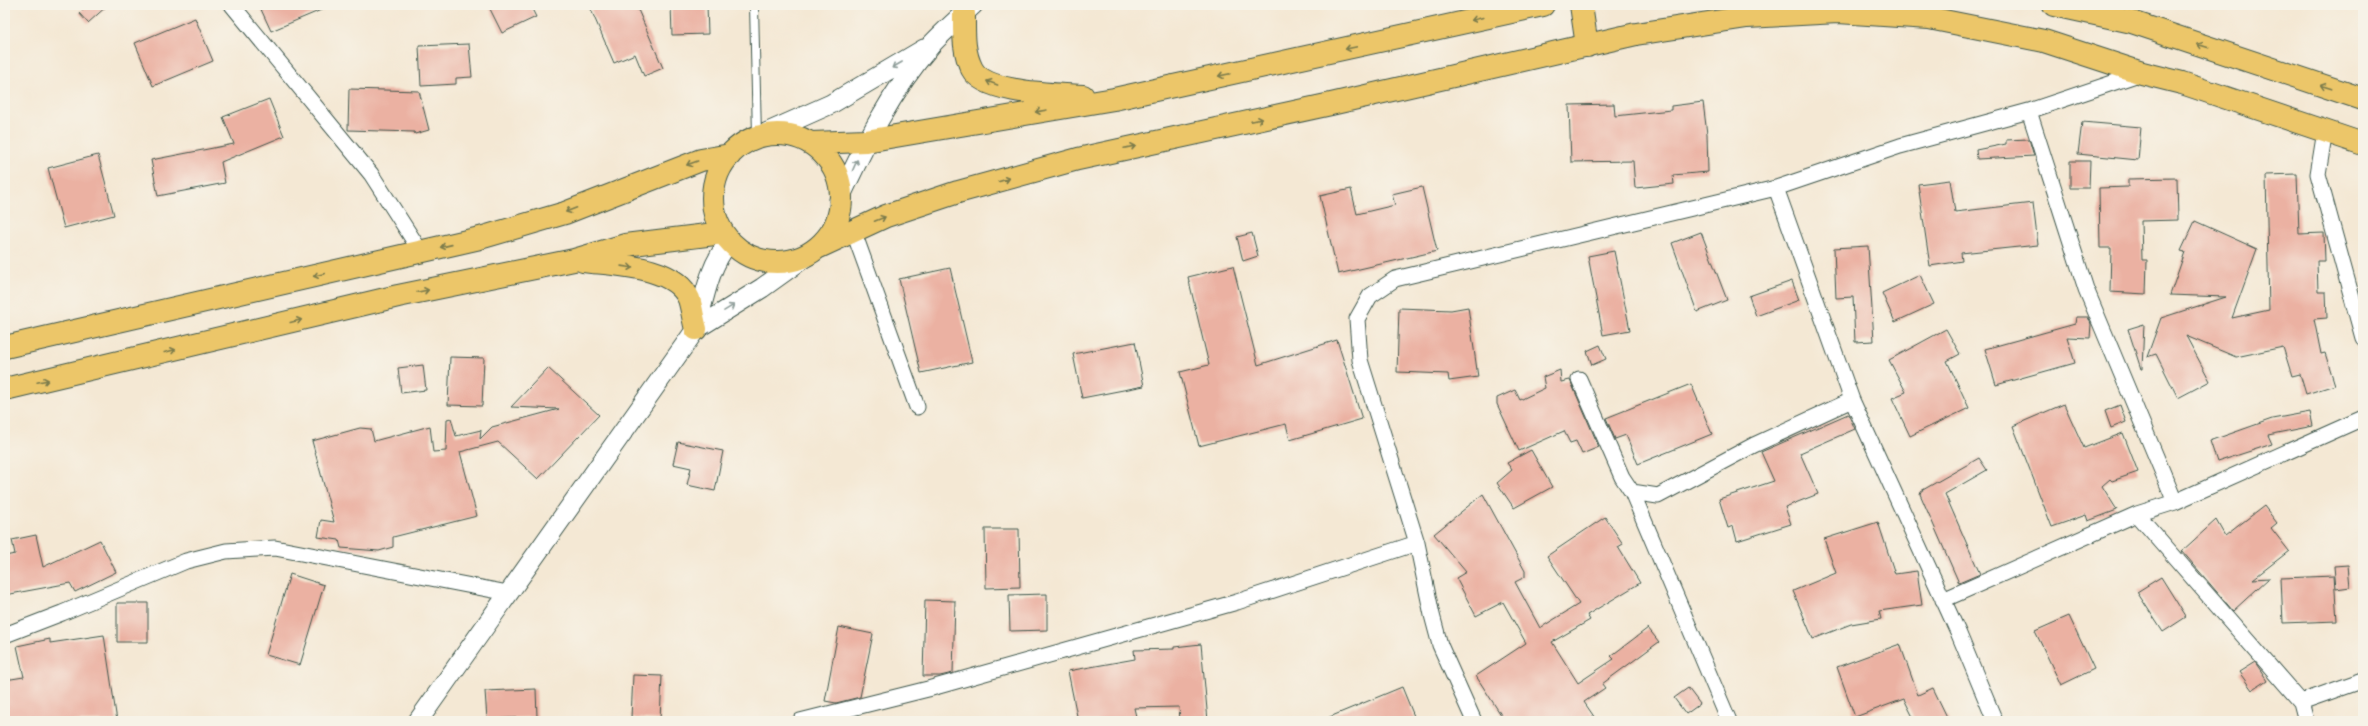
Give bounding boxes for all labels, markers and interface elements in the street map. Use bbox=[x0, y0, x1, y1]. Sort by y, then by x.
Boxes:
one-way arrow bbox=[1471, 16, 1484, 23]
one-way arrow bbox=[2196, 42, 2209, 49]
one-way arrow bbox=[1345, 44, 1358, 52]
one-way arrow bbox=[891, 61, 903, 69]
one-way arrow bbox=[1218, 72, 1231, 80]
one-way arrow bbox=[987, 79, 999, 87]
one-way arrow bbox=[2320, 83, 2333, 90]
one-way arrow bbox=[1035, 108, 1048, 116]
one-way arrow bbox=[1250, 115, 1263, 123]
one-way arrow bbox=[1123, 143, 1136, 151]
one-way arrow bbox=[852, 159, 859, 171]
one-way arrow bbox=[687, 160, 699, 168]
one-way arrow bbox=[997, 175, 1010, 183]
one-way arrow bbox=[566, 207, 578, 215]
one-way arrow bbox=[873, 214, 885, 222]
one-way arrow bbox=[440, 242, 453, 250]
one-way arrow bbox=[620, 263, 633, 271]
one-way arrow bbox=[313, 272, 326, 280]
one-way arrow bbox=[416, 287, 429, 295]
one-way arrow bbox=[723, 304, 735, 312]
one-way arrow bbox=[289, 316, 302, 324]
one-way arrow bbox=[163, 347, 176, 355]
one-way arrow bbox=[36, 376, 49, 384]

